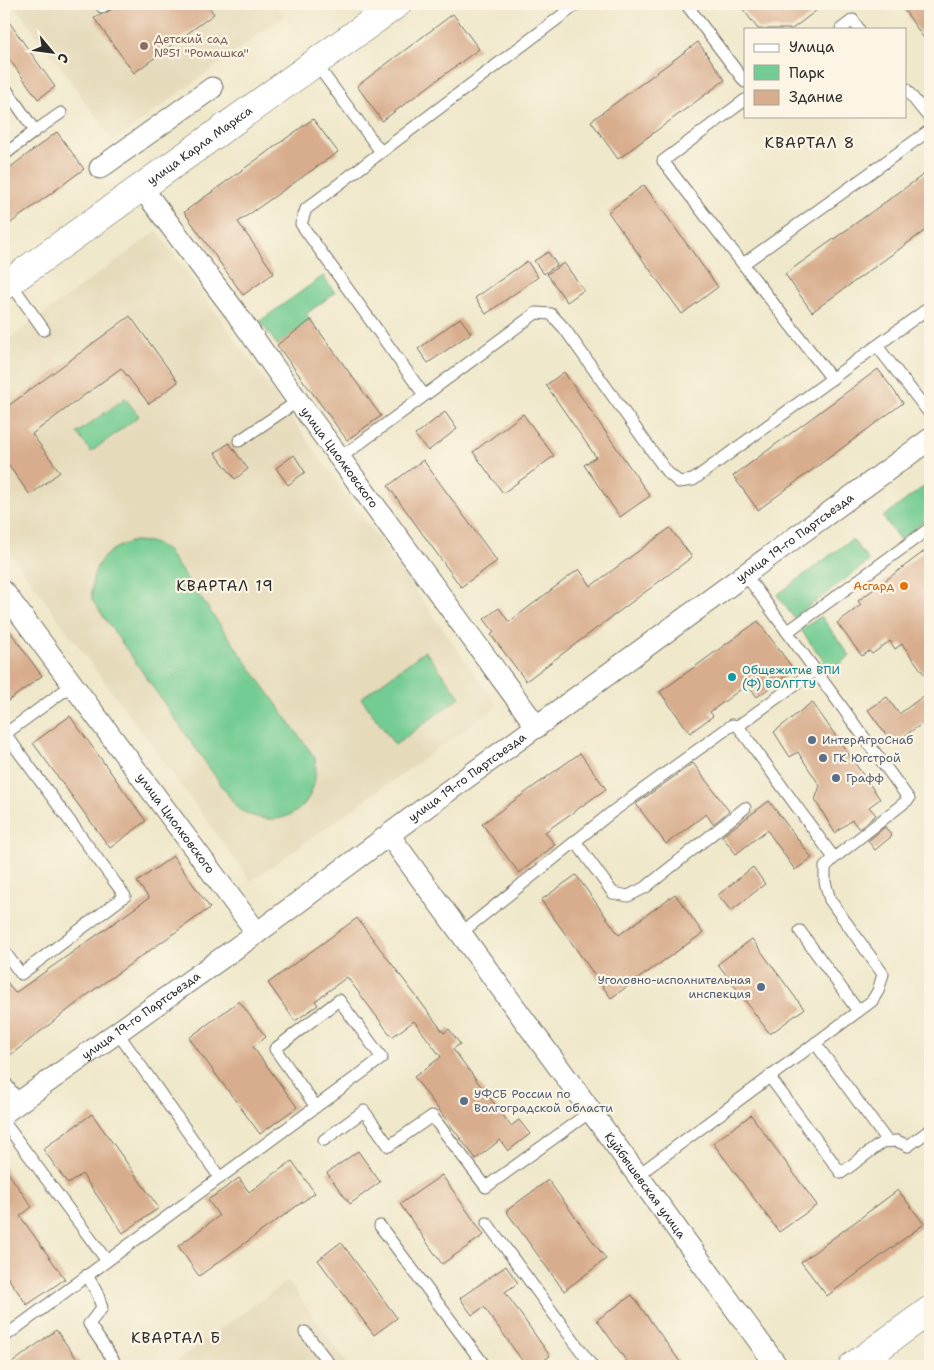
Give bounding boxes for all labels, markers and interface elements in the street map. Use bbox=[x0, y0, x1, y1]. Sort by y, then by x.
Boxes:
north arrow bbox=[28, 28, 78, 78]
legend bbox=[744, 28, 906, 118]
place label: Детский сад №51 "Ромашка" bbox=[154, 31, 249, 61]
text: Улица bbox=[789, 37, 835, 57]
marker: Детский сад №51 "Ромашка" bbox=[138, 40, 150, 52]
text: С bbox=[53, 50, 73, 66]
text: Парк bbox=[789, 63, 825, 83]
text: Здание bbox=[789, 87, 843, 107]
street label: улица Карла Маркса bbox=[144, 102, 256, 189]
district label: КВАРТАЛ 8 bbox=[765, 133, 855, 153]
street label: улица Циолковского bbox=[297, 404, 382, 511]
street label: улица 19-го Партсъезда bbox=[733, 489, 857, 586]
district label: КВАРТАЛ 19 bbox=[176, 576, 274, 596]
place label: Асгард bbox=[853, 578, 894, 594]
marker: Асгард bbox=[898, 580, 910, 592]
place label: Общежитие ВПИ (Ф) ВОЛГГТУ bbox=[742, 662, 840, 692]
marker: Общежитие ВПИ (Ф) ВОЛГГТУ bbox=[726, 671, 738, 683]
street label: улица 19-го Партсъезда bbox=[405, 729, 529, 826]
place label: ИнтерАгроСнаб bbox=[822, 732, 913, 748]
marker: ИнтерАгроСнаб bbox=[806, 734, 818, 746]
place label: ГК Югстрой bbox=[833, 750, 901, 766]
marker: ГК Югстрой bbox=[817, 752, 829, 764]
street label: улица Циолковского bbox=[133, 770, 218, 877]
place label: Графф bbox=[846, 770, 884, 786]
marker: Графф bbox=[830, 772, 842, 784]
street label: улица 19-го Партсъезда bbox=[78, 968, 204, 1063]
place label: Уголовно-исполнительная инспекция bbox=[597, 972, 751, 1002]
marker: Уголовно-исполнительная инспекция bbox=[755, 981, 767, 993]
place label: УФСБ России по Волгоградской области bbox=[474, 1086, 613, 1116]
marker: УФСБ России по Волгоградской области bbox=[458, 1095, 470, 1107]
street label: Куйбышевская улица bbox=[601, 1129, 690, 1242]
district label: КВАРТАЛ Б bbox=[131, 1328, 221, 1348]

